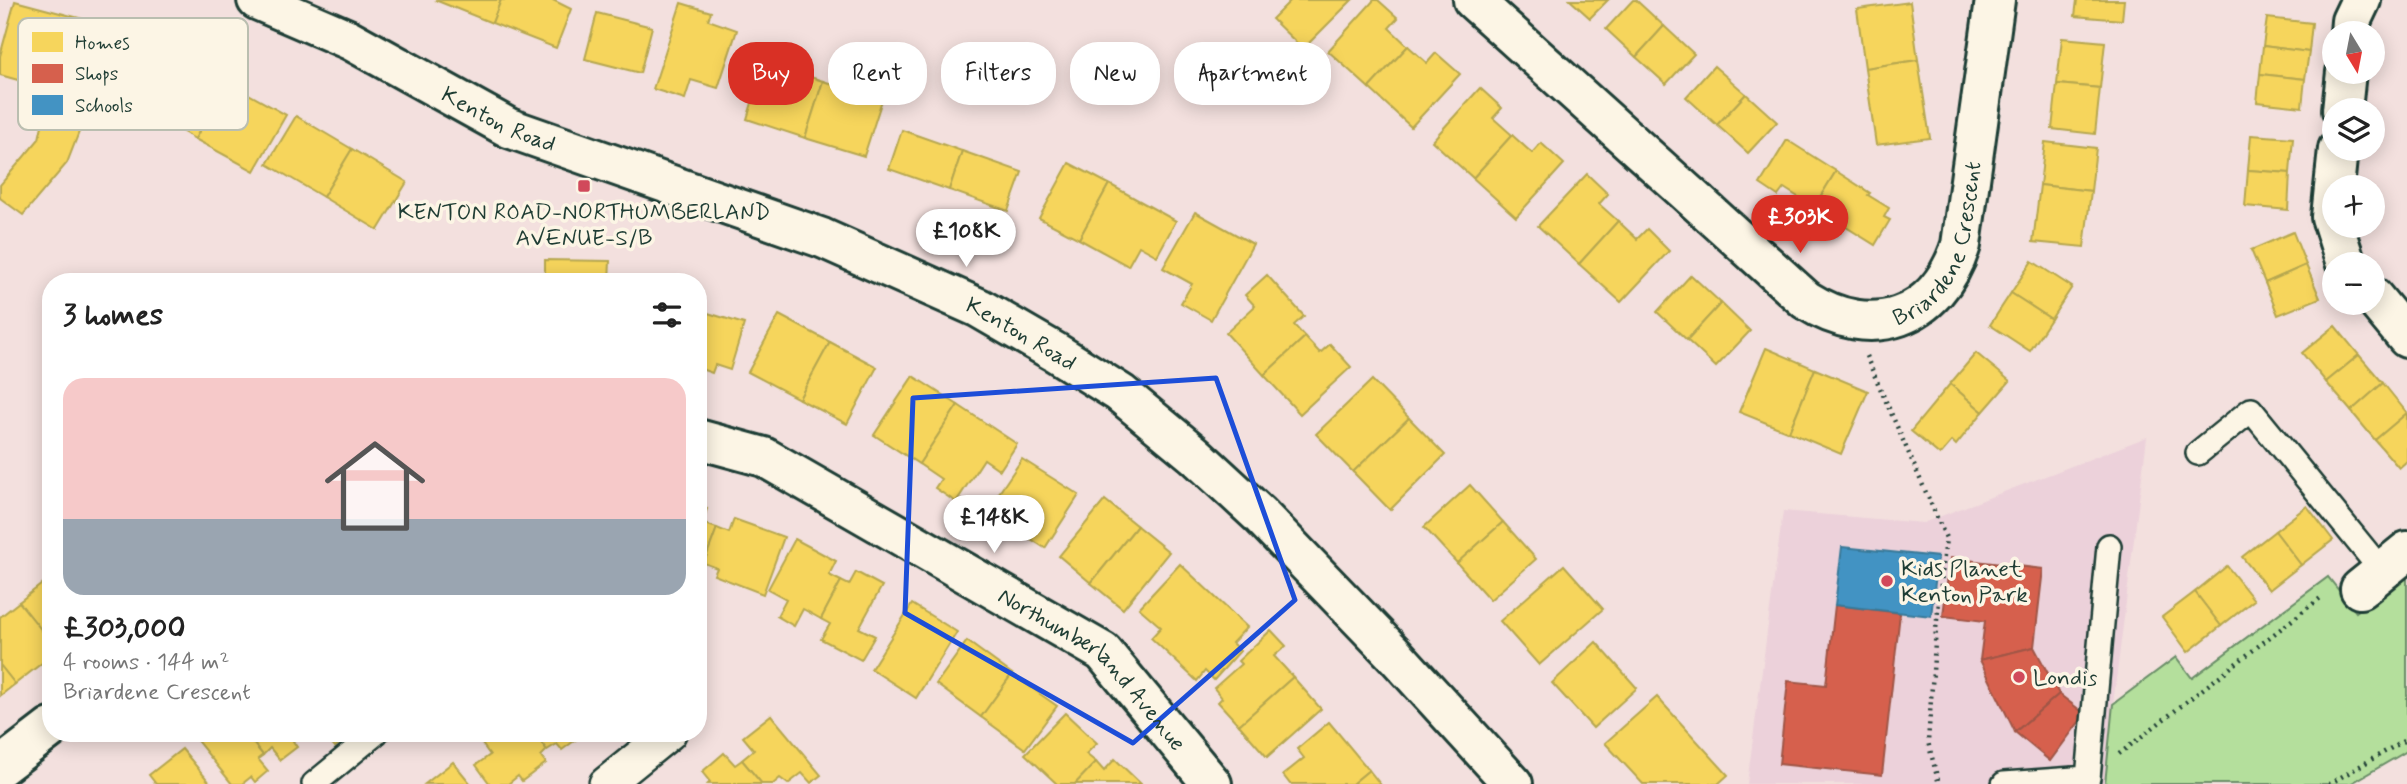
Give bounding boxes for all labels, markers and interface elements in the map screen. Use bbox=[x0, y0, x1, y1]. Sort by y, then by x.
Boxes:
legend bbox=[18, 18, 248, 130]
north arrow bbox=[2322, 21, 2385, 84]
map controls bbox=[2322, 21, 2385, 315]
text: Homes bbox=[75, 31, 130, 56]
chip: Buy bbox=[728, 42, 814, 105]
chip: Rent bbox=[828, 42, 927, 105]
chip: Filters bbox=[941, 42, 1056, 105]
chip: New bbox=[1070, 42, 1160, 105]
chip: Apartment bbox=[1174, 42, 1331, 105]
text: Shops bbox=[75, 62, 118, 87]
street label: Kenton Road bbox=[435, 80, 559, 160]
text: Schools bbox=[75, 94, 133, 119]
button: layers bbox=[2322, 98, 2385, 161]
street label: Briardene Crescent bbox=[1889, 160, 1989, 334]
button: + bbox=[2322, 175, 2385, 238]
marker: KENTON ROAD-NORTHUMBERLAND AVENUE-S/B bbox=[576, 178, 592, 194]
pin: £303K bbox=[1751, 196, 1849, 255]
place label: KENTON ROAD-NORTHUMBERLAND AVENUE-S/B bbox=[398, 198, 770, 254]
text: £303K bbox=[1767, 203, 1833, 233]
pin: £108K bbox=[917, 210, 1015, 269]
text: £108K bbox=[932, 217, 1000, 247]
button: − bbox=[2322, 252, 2385, 315]
street label: Kenton Road bbox=[961, 291, 1082, 379]
text: 3 homes bbox=[63, 296, 163, 335]
icon: filters bbox=[648, 296, 686, 334]
icon: home bbox=[312, 423, 438, 549]
pin: £148K bbox=[945, 496, 1043, 555]
text: £148K bbox=[959, 503, 1029, 533]
place label: Kids Planet Kenton Park bbox=[1901, 555, 2028, 611]
marker: Kids Planet Kenton Park bbox=[1879, 573, 1895, 589]
street label: Northumberland Avenue bbox=[992, 582, 1192, 758]
text: £303,000 bbox=[63, 609, 186, 648]
text: 4 rooms · 144 m² bbox=[63, 648, 230, 678]
place label: Londis bbox=[2033, 664, 2097, 694]
marker: Londis bbox=[2011, 669, 2027, 685]
text: Briardene Crescent bbox=[63, 678, 251, 708]

